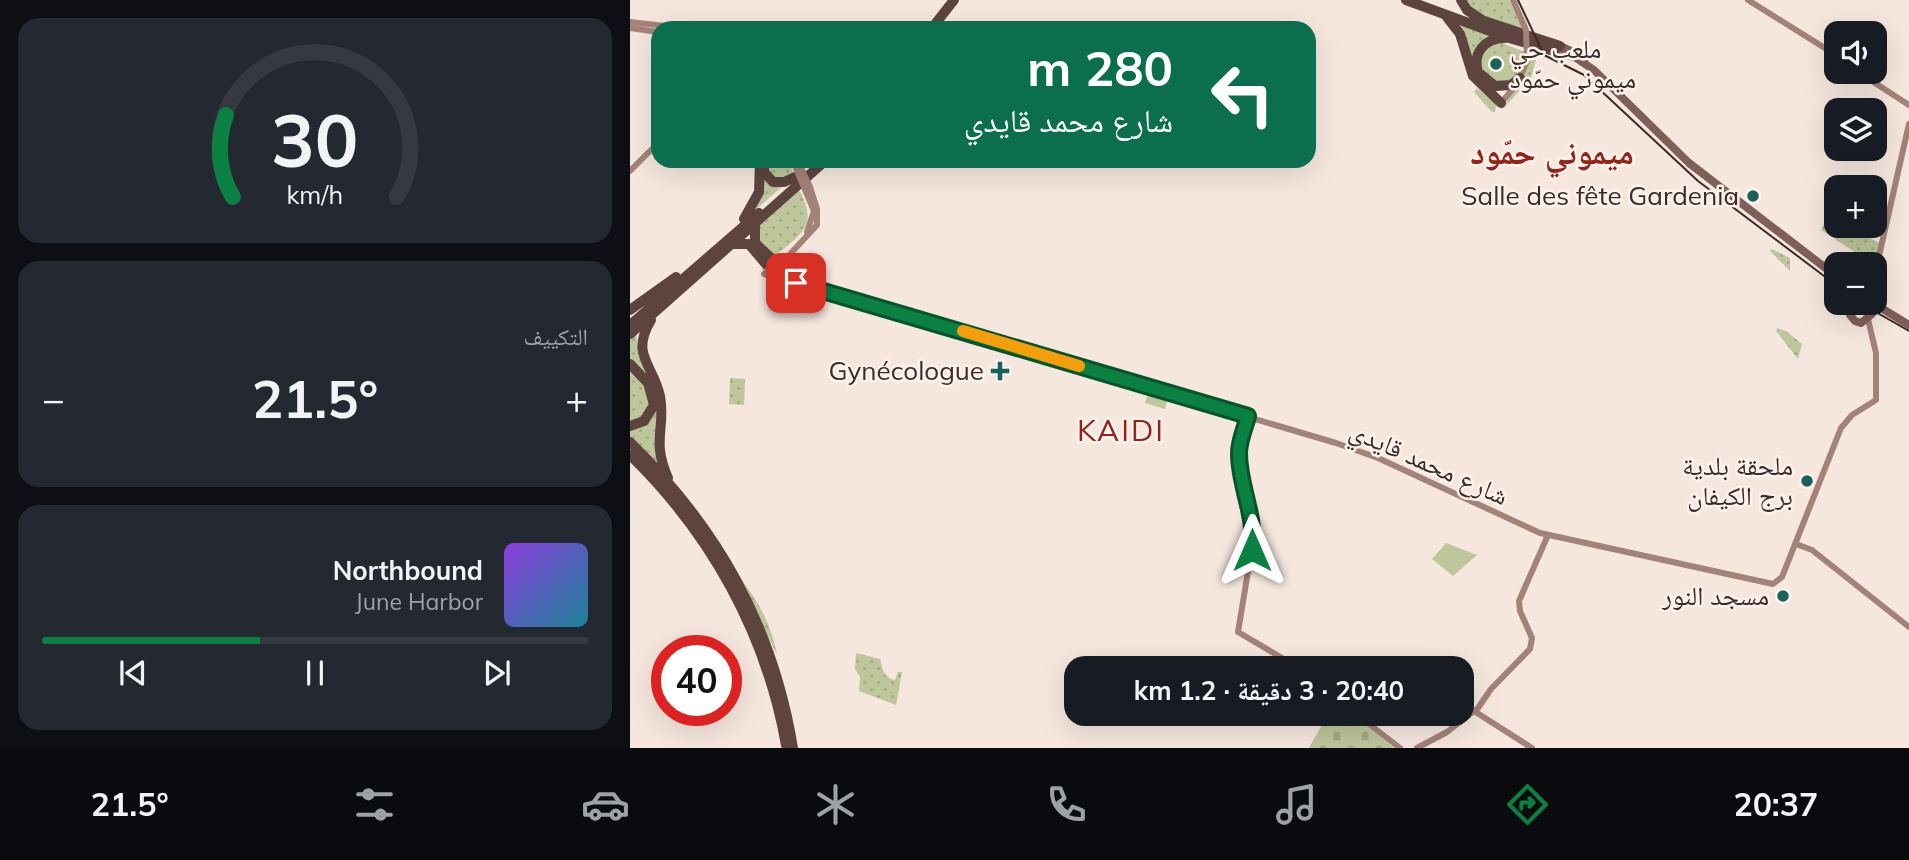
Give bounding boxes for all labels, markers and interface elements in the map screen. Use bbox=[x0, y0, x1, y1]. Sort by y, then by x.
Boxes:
map controls bbox=[1824, 21, 1887, 315]
button: sound bbox=[1824, 21, 1887, 84]
place label: ملعب حي ميموني حمّود bbox=[1510, 32, 1636, 100]
text: 280 m bbox=[1027, 37, 1173, 98]
icon: left bbox=[1197, 49, 1288, 140]
marker: ملعب حي ميموني حمّود bbox=[1488, 56, 1504, 72]
text: 30 bbox=[271, 94, 359, 185]
button: layers bbox=[1824, 98, 1887, 161]
text: شارع محمد قايدي bbox=[964, 100, 1173, 140]
district label: ميموني حمّود bbox=[1470, 131, 1634, 178]
button: + bbox=[1824, 175, 1887, 238]
text: km/h bbox=[287, 178, 343, 209]
place label: Salle des fête Gardenia bbox=[1461, 179, 1739, 212]
marker: Salle des fête Gardenia bbox=[1745, 188, 1761, 204]
button: − bbox=[1824, 252, 1887, 315]
pin bbox=[766, 253, 826, 313]
icon: arrive bbox=[777, 264, 815, 302]
text: التكييف bbox=[523, 322, 588, 351]
place label: Gynécologue bbox=[828, 354, 984, 387]
marker: Gynécologue bbox=[990, 361, 1010, 381]
text: 21.5° bbox=[252, 366, 378, 431]
text: − bbox=[42, 375, 65, 423]
text: + bbox=[565, 375, 588, 423]
district label: KAIDI bbox=[1077, 411, 1165, 449]
street label: شارع محمد قايدي bbox=[1343, 413, 1514, 516]
place label: ملحقة بلدية برج الكيفان bbox=[1682, 449, 1793, 512]
marker: ملحقة بلدية برج الكيفان bbox=[1799, 473, 1815, 489]
position arrow bbox=[1215, 513, 1289, 587]
text: Northbound bbox=[333, 554, 483, 587]
place label: مسجد النور bbox=[1661, 579, 1769, 612]
text: June Harbor bbox=[355, 587, 483, 616]
marker: مسجد النور bbox=[1775, 588, 1791, 604]
speed limit sign: 40 bbox=[651, 635, 742, 726]
icon: previous bbox=[114, 654, 152, 692]
icon: pause bbox=[296, 654, 334, 692]
icon: next bbox=[478, 654, 516, 692]
text: 20:40 · 3 دقيقة · 1.2 km bbox=[1134, 674, 1404, 707]
icon: filters bbox=[350, 780, 399, 829]
icon: car bbox=[581, 780, 630, 829]
icon: climate bbox=[811, 780, 860, 829]
icon: phone bbox=[1042, 780, 1091, 829]
icon: music bbox=[1272, 780, 1321, 829]
icon: directions bbox=[1503, 780, 1552, 829]
text: 21.5° bbox=[91, 784, 169, 824]
text: 20:37 bbox=[1733, 784, 1818, 824]

